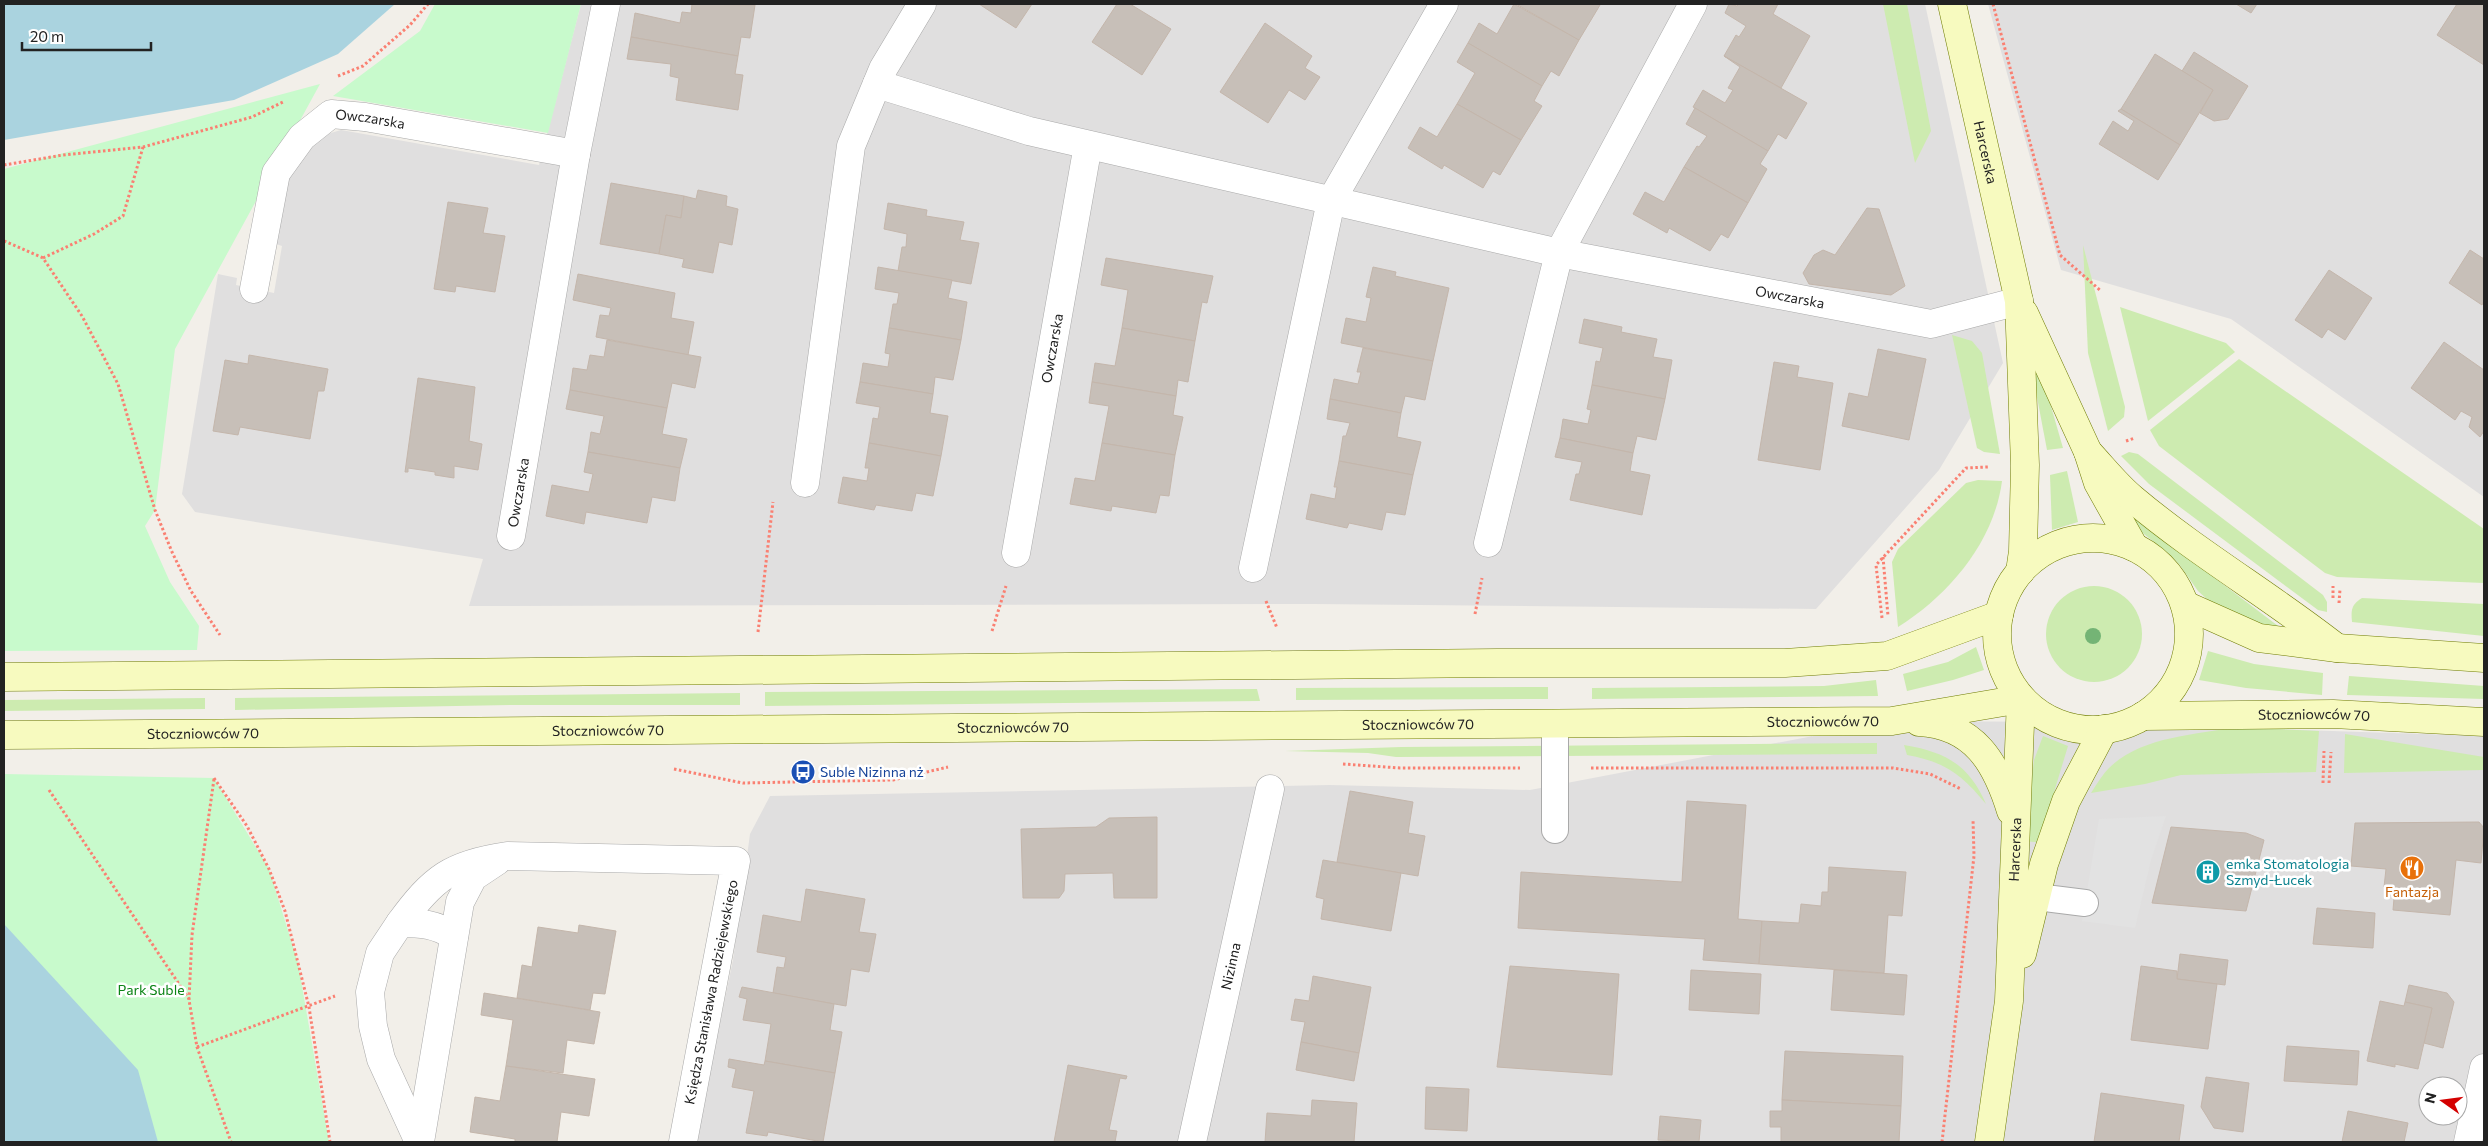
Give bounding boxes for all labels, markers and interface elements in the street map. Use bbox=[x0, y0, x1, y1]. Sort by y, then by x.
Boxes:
scale bar bbox=[22, 20, 151, 52]
text: 20 m bbox=[30, 27, 64, 45]
street label: Owczarska bbox=[335, 105, 406, 132]
street label: Harcerska bbox=[1971, 119, 2001, 185]
street label: Owczarska bbox=[1754, 282, 1826, 312]
street label: Owczarska bbox=[1037, 312, 1066, 384]
street label: Owczarska bbox=[504, 456, 532, 529]
street label: Stoczniowców 70 bbox=[2258, 705, 2371, 724]
street label: Stoczniowców 70 bbox=[1767, 712, 1879, 730]
street label: Stoczniowców 70 bbox=[1362, 715, 1474, 733]
street label: Stoczniowców 70 bbox=[957, 718, 1069, 736]
street label: Stoczniowców 70 bbox=[552, 721, 664, 739]
street label: Stoczniowców 70 bbox=[147, 724, 259, 742]
bus stop icon: Suble Nizinna nż bbox=[790, 759, 816, 785]
place label: Suble Nizinna nż bbox=[820, 763, 924, 780]
street label: Harcerska bbox=[2005, 817, 2024, 882]
place label: emka Stomatologia Szmyd-Łucek bbox=[2226, 855, 2349, 888]
restaurant icon: Fantazja bbox=[2399, 855, 2425, 881]
building icon: emka Stomatologia Szmyd-Łucek bbox=[2195, 859, 2221, 885]
street label: Księdza Stanisława Radziejewskiego bbox=[680, 878, 741, 1106]
place label: Fantazja bbox=[2385, 883, 2439, 900]
street label: Nizinna bbox=[1217, 941, 1244, 991]
park label: Park Suble bbox=[117, 981, 185, 998]
north arrow bbox=[2418, 1076, 2468, 1126]
text: N bbox=[2420, 1091, 2439, 1105]

